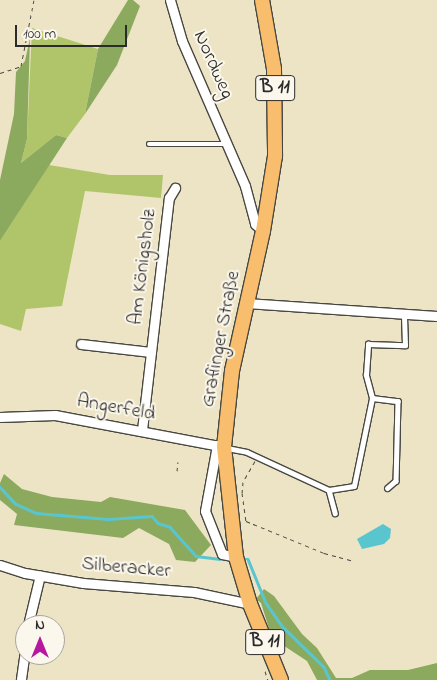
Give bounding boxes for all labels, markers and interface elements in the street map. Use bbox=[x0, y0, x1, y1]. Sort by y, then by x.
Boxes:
scale bar bbox=[18, 15, 130, 47]
text: 100 m bbox=[23, 23, 56, 45]
street label: Nordweg bbox=[187, 27, 239, 103]
road number: B 11 bbox=[255, 72, 295, 105]
street label: Am Königsholz bbox=[124, 208, 162, 326]
street label: Graflinger Straße bbox=[196, 269, 246, 409]
street label: Angerfeld bbox=[75, 389, 157, 427]
street label: Silberacker bbox=[81, 552, 171, 584]
north arrow bbox=[15, 615, 65, 665]
text: N bbox=[35, 615, 45, 636]
road number: B 11 bbox=[245, 626, 285, 659]

